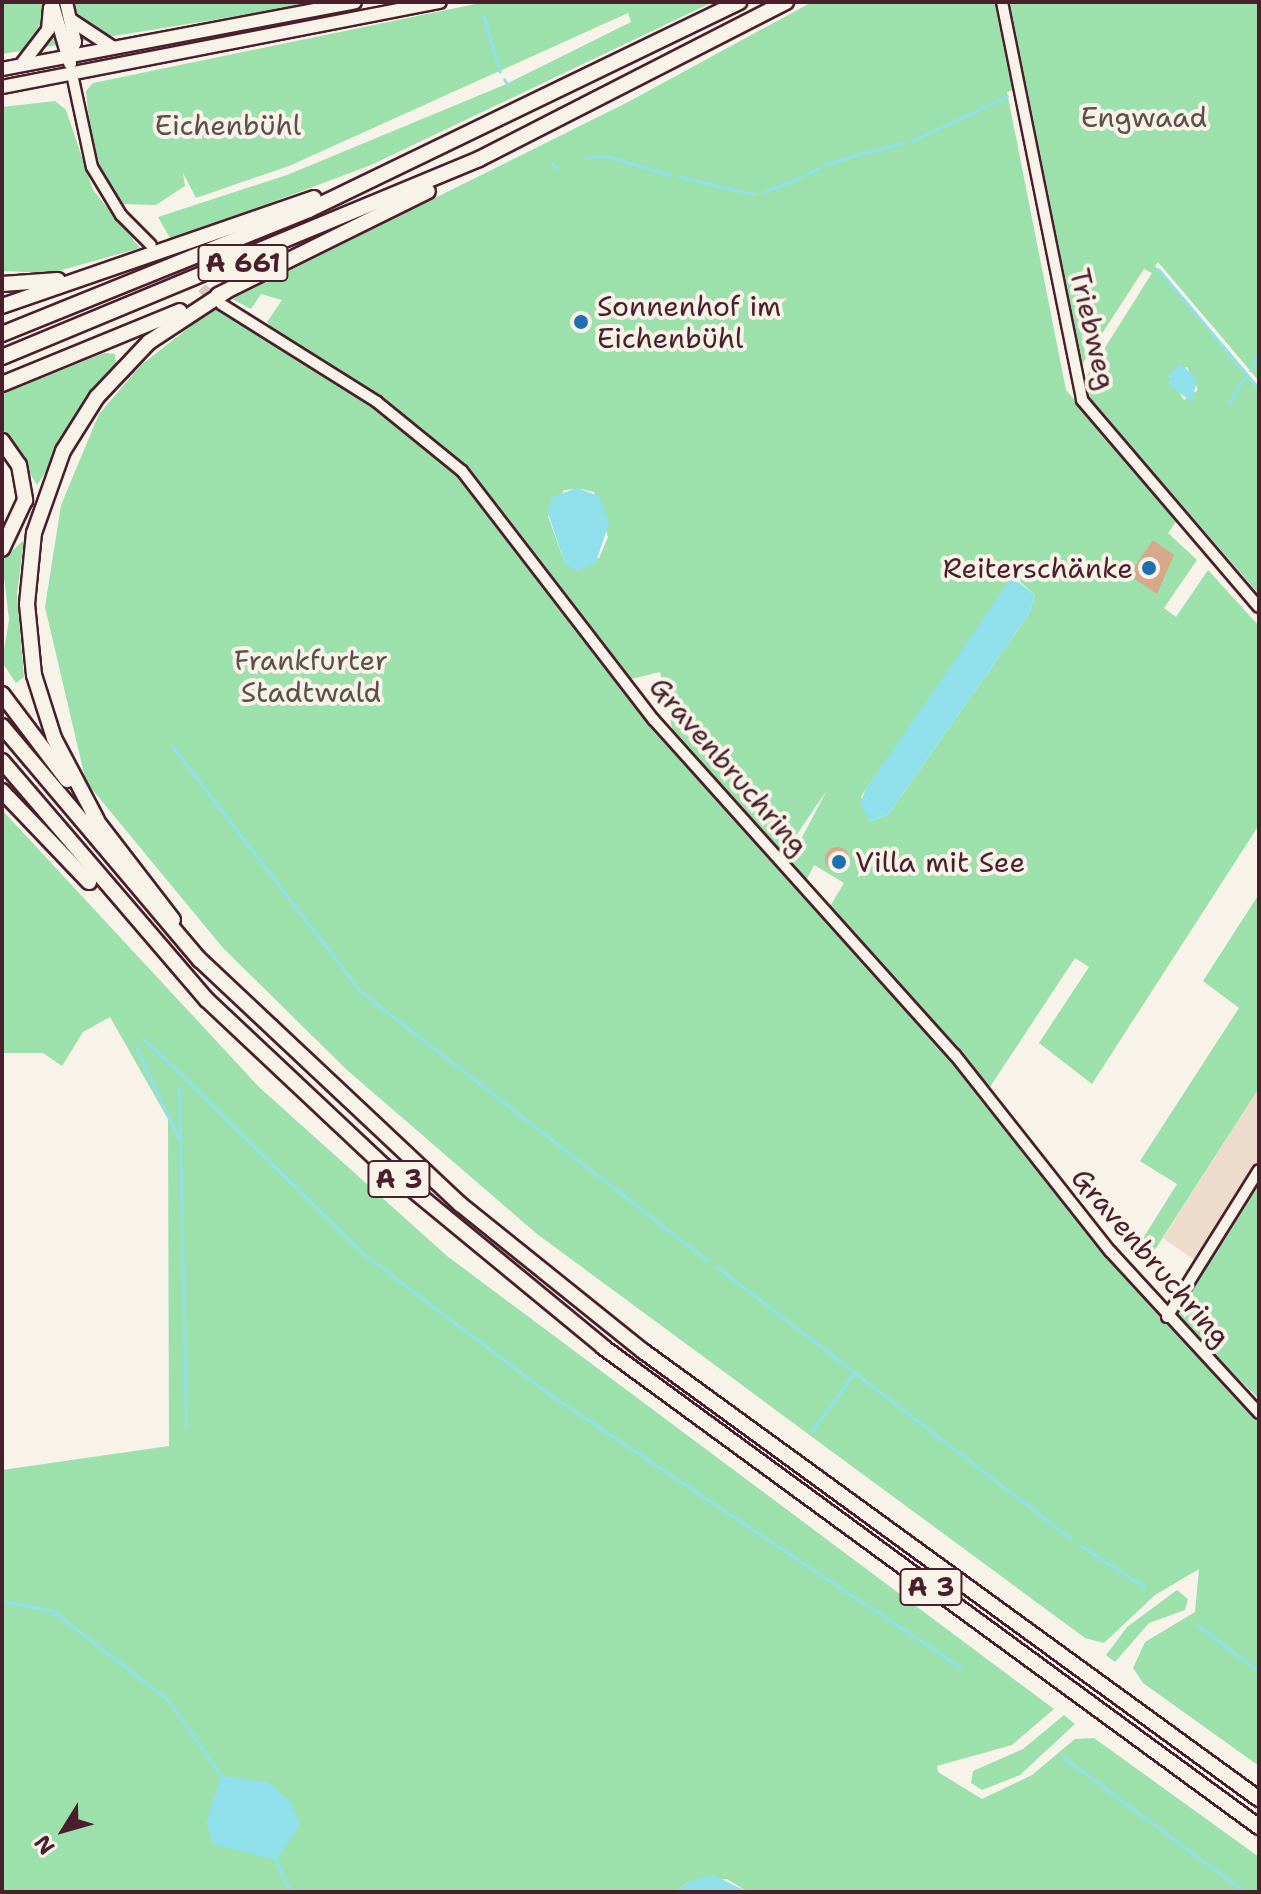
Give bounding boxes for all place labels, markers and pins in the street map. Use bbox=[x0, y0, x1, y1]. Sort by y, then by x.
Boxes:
place label: Sonnenhof im Eichenbühl bbox=[597, 289, 781, 355]
marker: Sonnenhof im Eichenbühl bbox=[572, 313, 590, 331]
place label: Reiterschänke bbox=[943, 551, 1133, 585]
marker: Reiterschänke bbox=[1140, 559, 1158, 577]
place label: Villa mit See bbox=[855, 845, 1025, 879]
marker: Villa mit See bbox=[830, 853, 848, 871]

